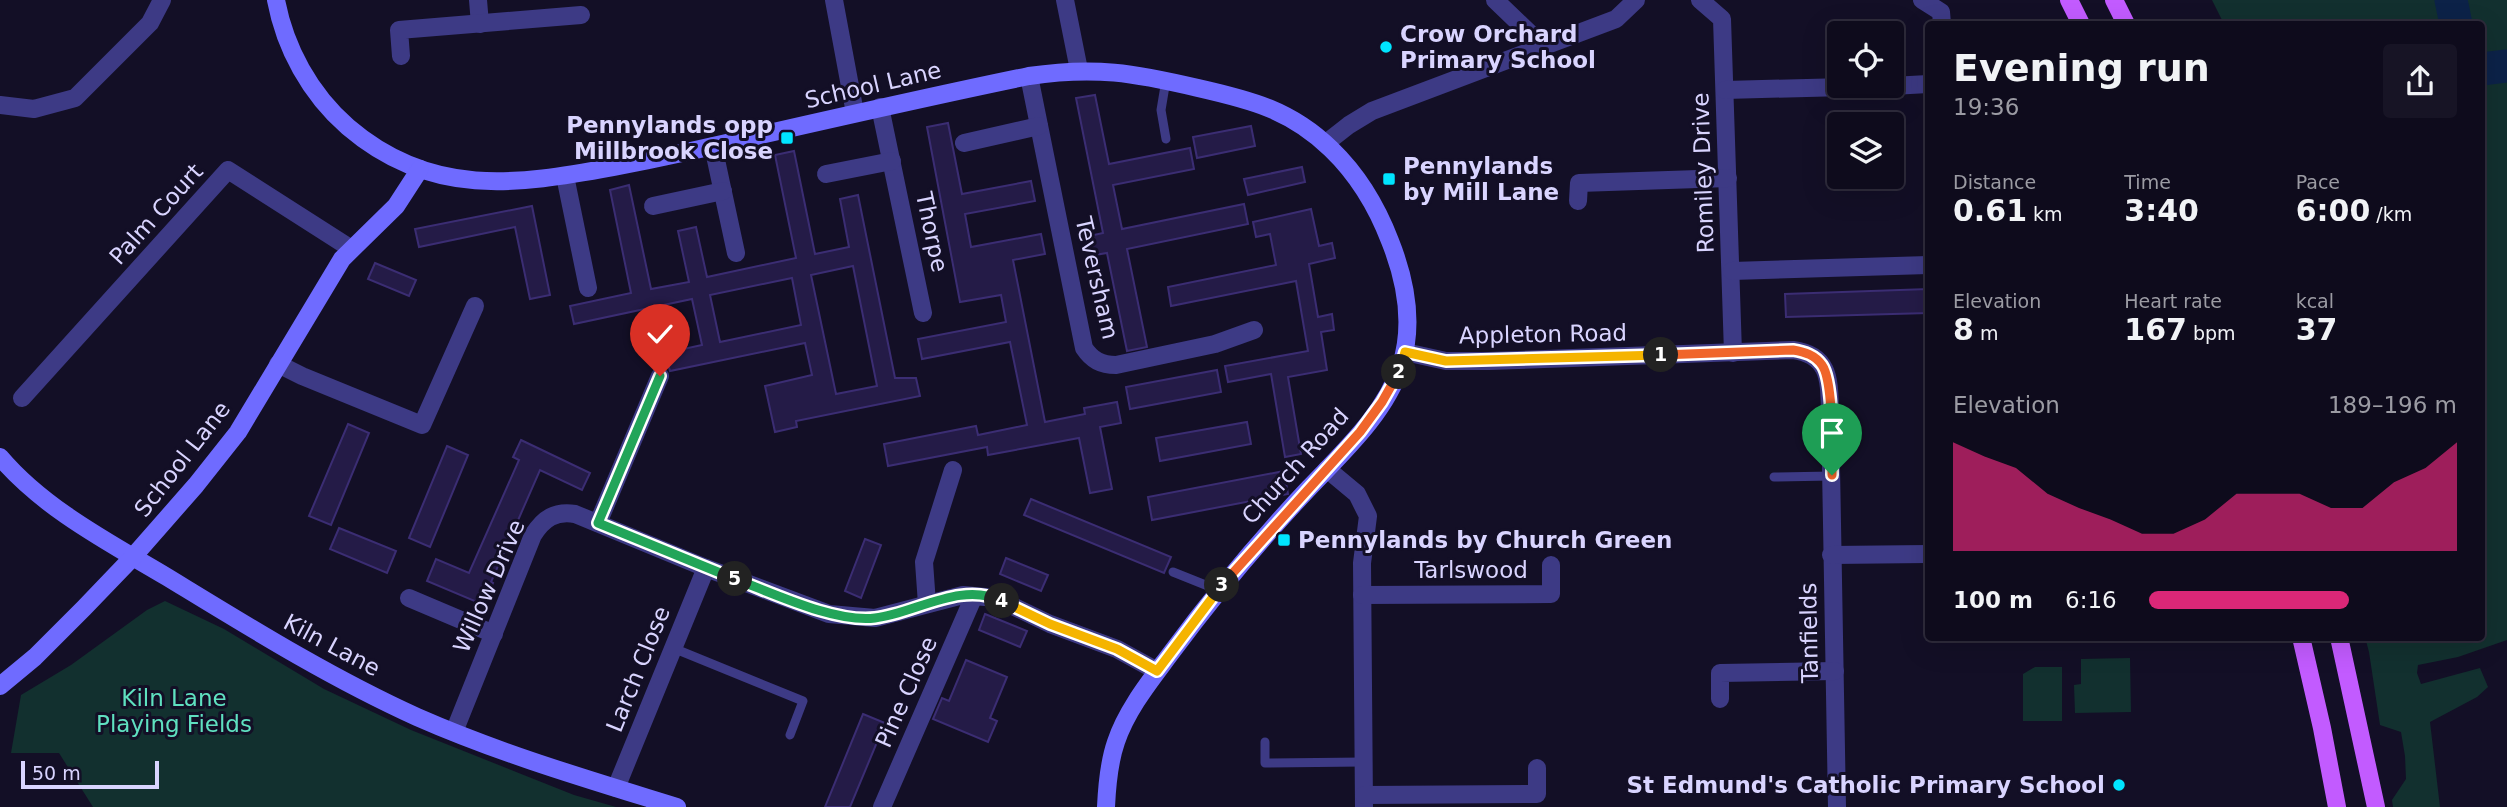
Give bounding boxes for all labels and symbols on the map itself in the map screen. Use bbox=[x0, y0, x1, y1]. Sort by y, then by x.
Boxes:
place label: Crow Orchard Primary School bbox=[1400, 21, 1596, 73]
marker: Crow Orchard Primary School bbox=[1378, 39, 1394, 55]
street label: School Lane bbox=[802, 57, 944, 113]
street label: Romiley Drive bbox=[1687, 92, 1719, 254]
place label: Pennylands opp Millbrook Close bbox=[566, 112, 773, 164]
marker: Pennylands opp Millbrook Close bbox=[779, 130, 795, 146]
place label: Pennylands by Mill Lane bbox=[1403, 153, 1559, 205]
street label: Palm Court bbox=[104, 158, 208, 270]
marker: Pennylands by Mill Lane bbox=[1381, 171, 1397, 187]
street label: Thorpe bbox=[911, 189, 953, 274]
street label: Teversham bbox=[1070, 213, 1124, 342]
pin bbox=[630, 304, 690, 376]
street label: Appleton Road bbox=[1459, 320, 1627, 348]
pin: 1 bbox=[1644, 338, 1678, 372]
pin: 2 bbox=[1382, 354, 1416, 390]
street label: School Lane bbox=[129, 396, 235, 522]
street label: Church Road bbox=[1236, 403, 1354, 529]
pin bbox=[1802, 403, 1862, 475]
street label: Willow Drive bbox=[448, 515, 530, 657]
place label: Pennylands by Church Green bbox=[1298, 527, 1672, 553]
marker: Pennylands by Church Green bbox=[1276, 532, 1292, 548]
street label: Tarlswood bbox=[1413, 557, 1528, 583]
pin: 5 bbox=[718, 562, 752, 596]
pin: 3 bbox=[1204, 568, 1240, 602]
street label: Tanfields bbox=[1795, 583, 1823, 684]
pin: 4 bbox=[984, 584, 1020, 618]
street label: Larch Close bbox=[601, 602, 675, 736]
street label: Kiln Lane bbox=[279, 609, 385, 681]
street label: Pine Close bbox=[870, 633, 942, 751]
park label: Kiln Lane Playing Fields bbox=[96, 685, 252, 737]
scale bar bbox=[21, 758, 159, 790]
place label: St Edmund's Catholic Primary School bbox=[1626, 772, 2105, 798]
marker: St Edmund's Catholic Primary School bbox=[2111, 777, 2127, 793]

